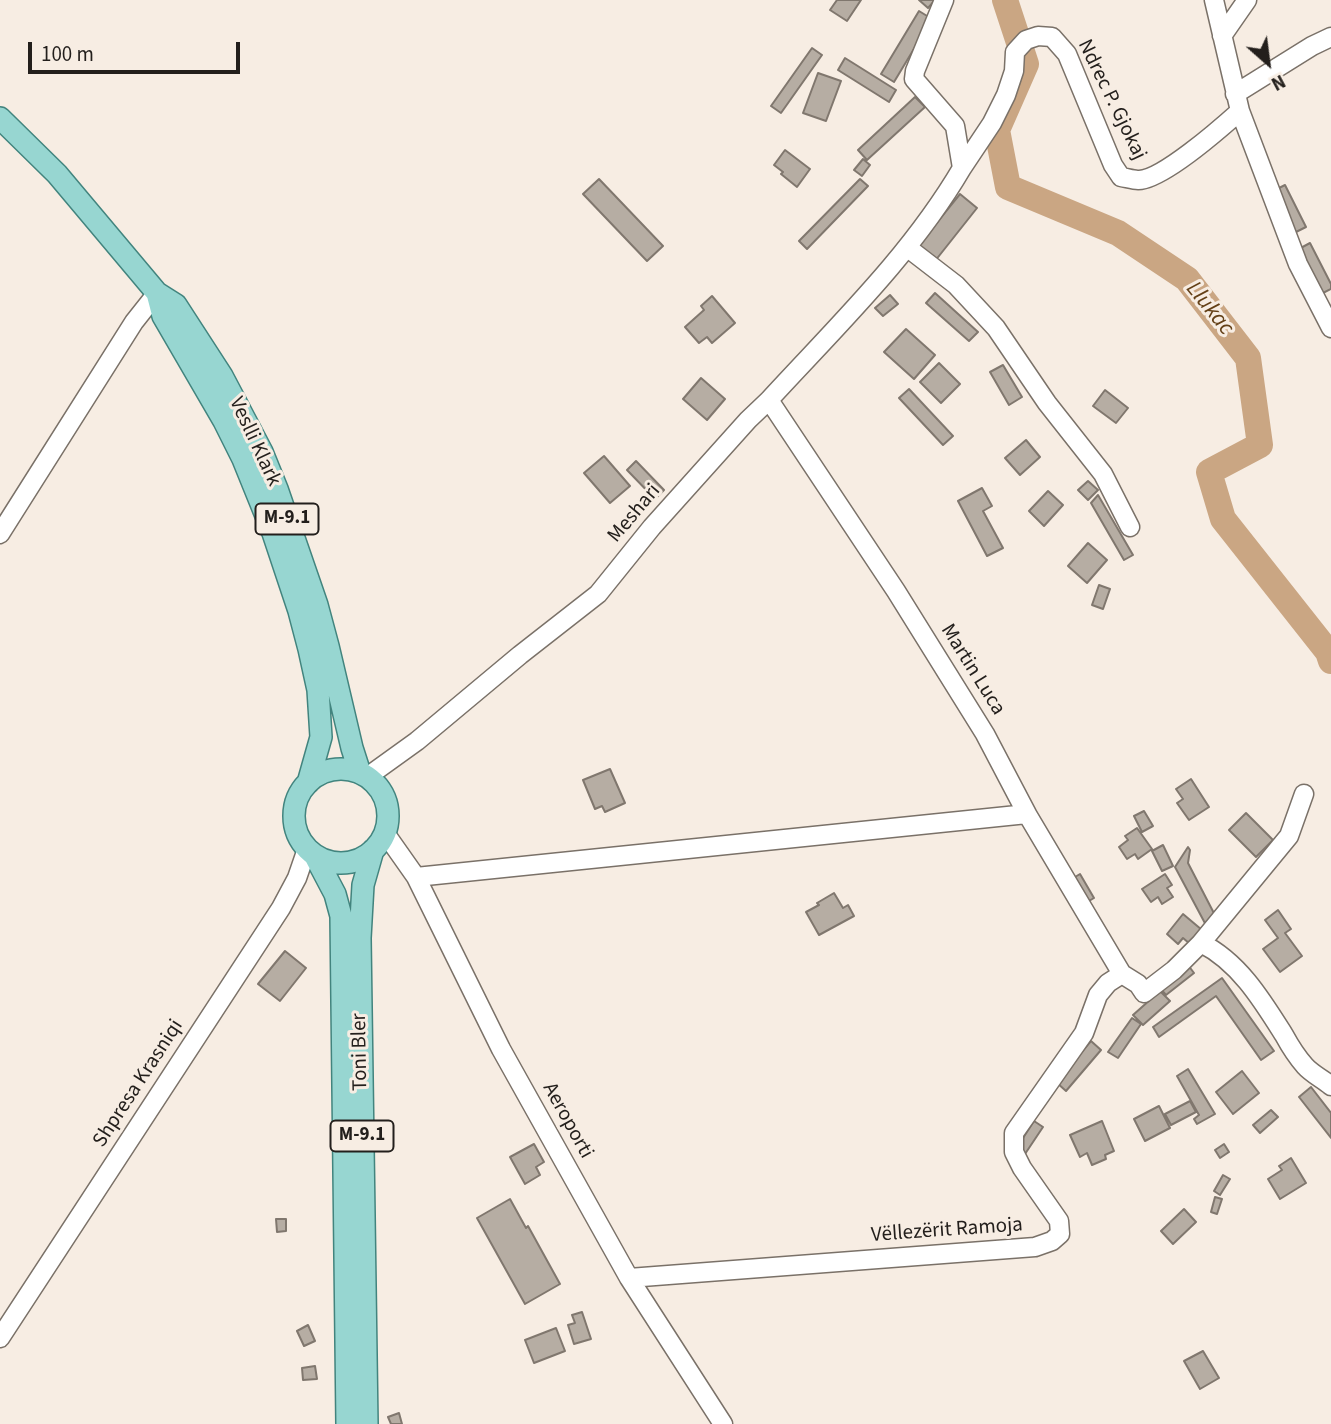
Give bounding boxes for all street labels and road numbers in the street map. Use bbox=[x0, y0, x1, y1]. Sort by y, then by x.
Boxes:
street label: Ndrec P. Gjokaj bbox=[1071, 36, 1151, 164]
street label: Veslli Klark bbox=[222, 393, 286, 491]
street label: Meshari bbox=[603, 479, 667, 549]
road number: M-9.1 bbox=[256, 504, 318, 534]
street label: Martin Luca bbox=[934, 620, 1010, 720]
street label: Toni Bler bbox=[348, 1013, 374, 1091]
street label: Shpresa Krasniqi bbox=[88, 1015, 190, 1153]
street label: Aeroporti bbox=[536, 1079, 598, 1163]
road number: M-9.1 bbox=[330, 1120, 394, 1152]
street label: Vëllezërit Ramoja bbox=[870, 1213, 1024, 1249]

